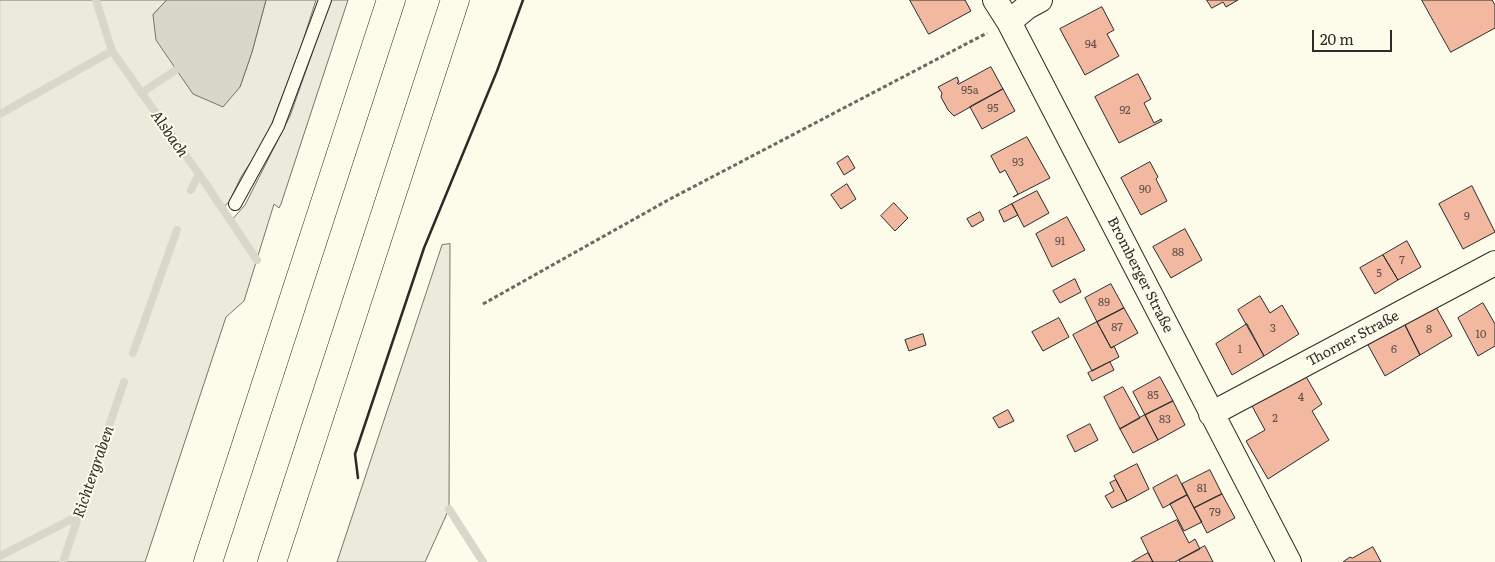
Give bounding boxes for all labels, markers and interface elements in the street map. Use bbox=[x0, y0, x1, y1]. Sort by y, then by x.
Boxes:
scale bar bbox=[1315, 20, 1395, 52]
text: 20 m bbox=[1320, 27, 1354, 50]
house number: 94 bbox=[1085, 38, 1097, 52]
house number: 95a bbox=[961, 84, 979, 98]
house number: 95 bbox=[987, 102, 999, 116]
house number: 92 bbox=[1119, 104, 1131, 118]
water label: Alsbach bbox=[146, 107, 192, 161]
house number: 93 bbox=[1012, 156, 1024, 170]
house number: 90 bbox=[1139, 183, 1151, 197]
house number: 9 bbox=[1464, 210, 1470, 224]
street label: Bromberger Straße bbox=[1104, 214, 1176, 336]
house number: 91 bbox=[1055, 235, 1065, 249]
house number: 88 bbox=[1172, 246, 1184, 260]
house number: 7 bbox=[1399, 254, 1405, 268]
house number: 5 bbox=[1376, 267, 1382, 281]
house number: 89 bbox=[1098, 296, 1110, 310]
street label: Thorner Straße bbox=[1304, 308, 1402, 370]
house number: 87 bbox=[1111, 321, 1123, 335]
house number: 3 bbox=[1270, 322, 1276, 336]
house number: 8 bbox=[1426, 323, 1432, 337]
house number: 10 bbox=[1476, 328, 1486, 342]
house number: 1 bbox=[1238, 343, 1242, 357]
house number: 6 bbox=[1391, 343, 1397, 357]
house number: 85 bbox=[1147, 389, 1159, 403]
house number: 4 bbox=[1298, 391, 1304, 405]
house number: 2 bbox=[1272, 412, 1278, 426]
house number: 83 bbox=[1159, 413, 1171, 427]
water label: Richtergraben bbox=[70, 424, 118, 520]
house number: 81 bbox=[1197, 482, 1207, 496]
house number: 79 bbox=[1209, 506, 1221, 520]

